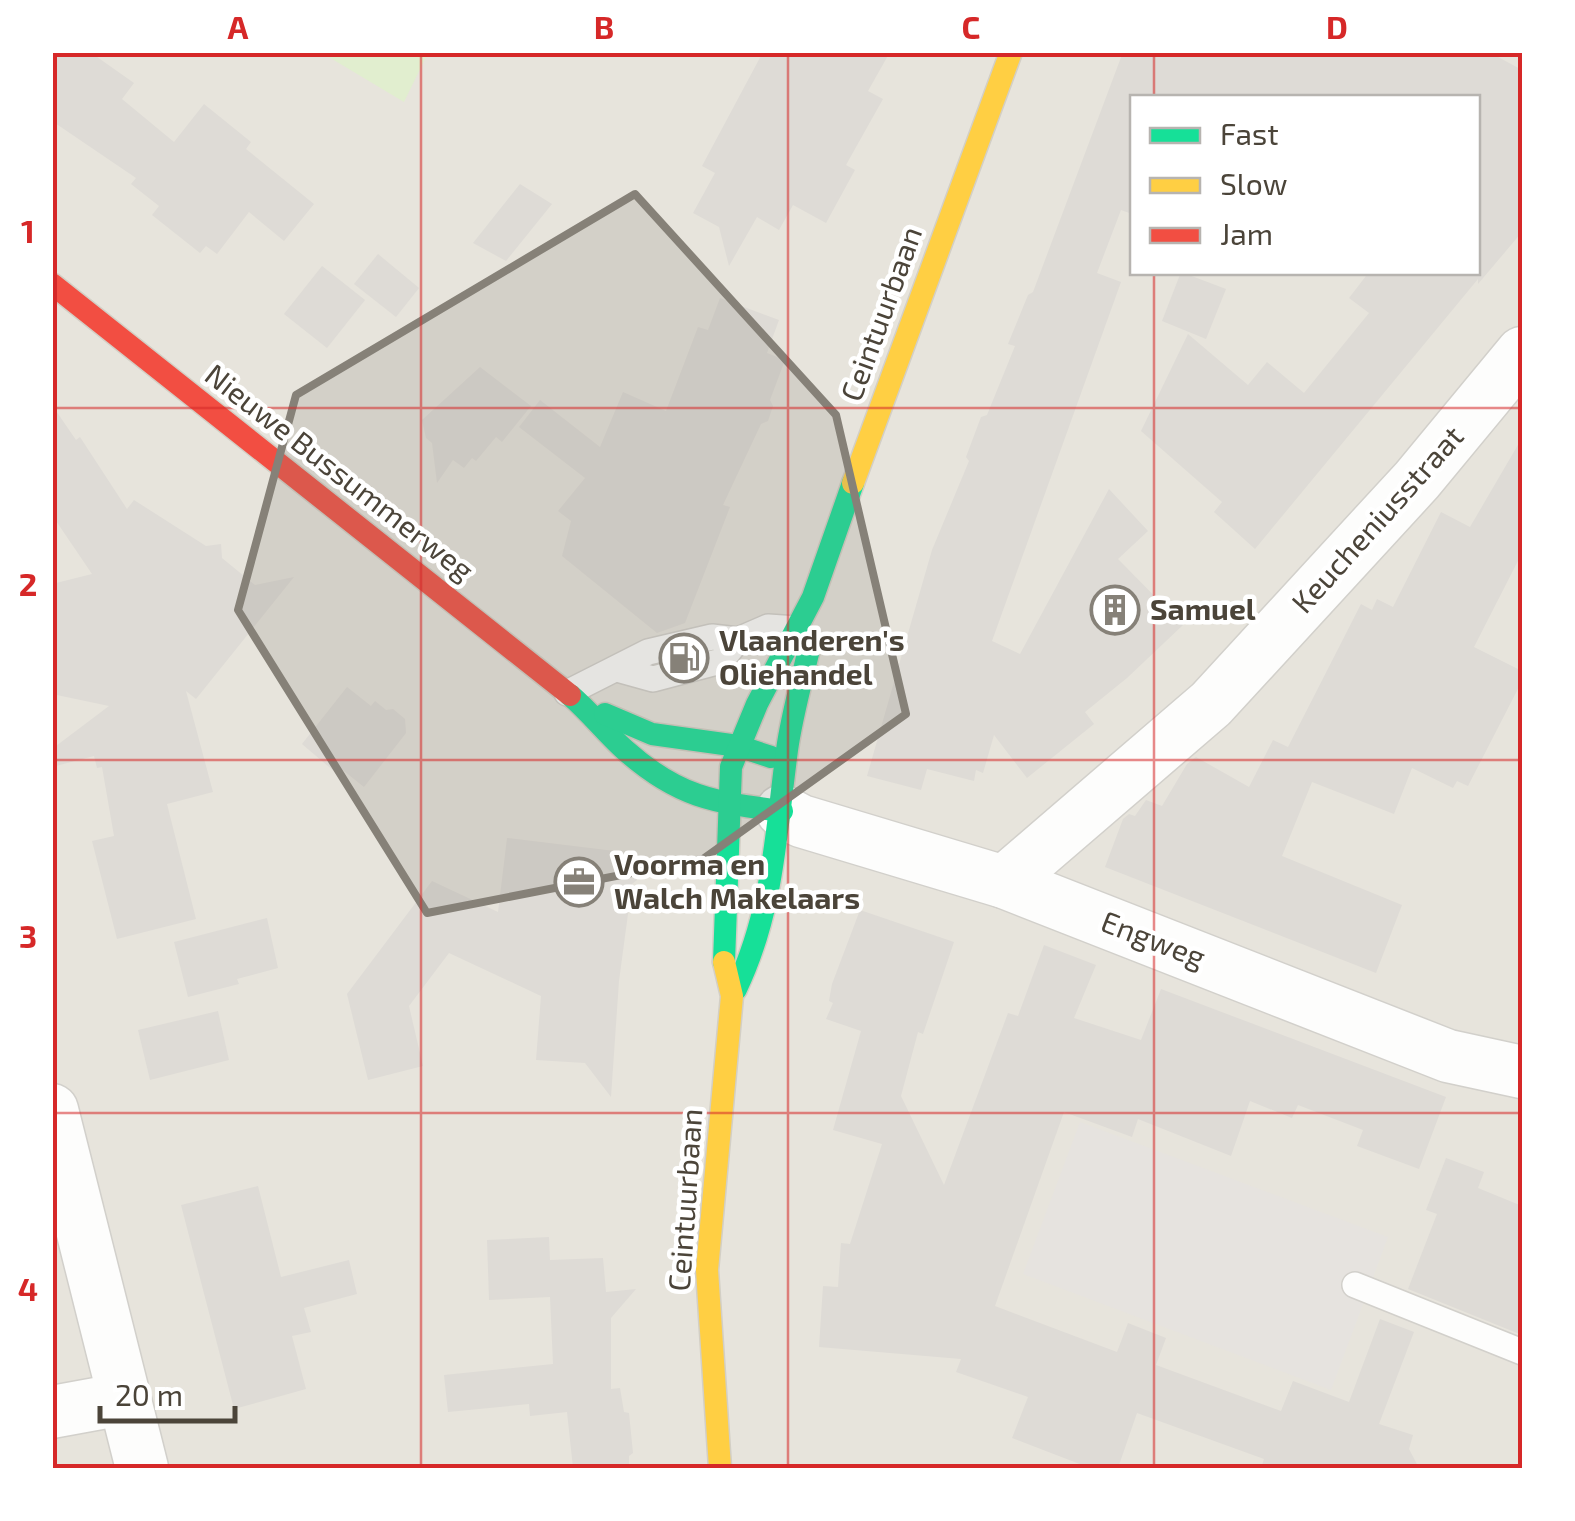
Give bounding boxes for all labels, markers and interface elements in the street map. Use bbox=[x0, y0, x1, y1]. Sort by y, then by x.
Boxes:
text: A bbox=[228, 7, 249, 45]
text: B bbox=[594, 7, 614, 45]
text: C bbox=[962, 7, 980, 45]
text: D bbox=[1326, 7, 1348, 45]
legend bbox=[1130, 95, 1480, 275]
text: Fast bbox=[1220, 115, 1279, 151]
text: Slow bbox=[1220, 165, 1287, 201]
text: 1 bbox=[21, 211, 35, 249]
text: Jam bbox=[1220, 215, 1273, 251]
street label: Ceintuurbaan bbox=[832, 221, 928, 406]
street label: Nieuwe Bussummerweg bbox=[199, 355, 482, 588]
street label: Keucheniusstraat bbox=[1283, 418, 1470, 620]
text: 2 bbox=[19, 564, 37, 602]
building icon: Samuel bbox=[1089, 584, 1141, 636]
place label: Samuel bbox=[1150, 590, 1256, 626]
place label: Vlaanderen's Oliehandel bbox=[719, 621, 905, 691]
fuel station icon: Vlaanderen's Oliehandel bbox=[658, 632, 710, 684]
place label: Voorma en Walch Makelaars bbox=[614, 845, 860, 915]
office icon: Voorma en Walch Makelaars bbox=[553, 856, 605, 908]
street label: Engweg bbox=[1097, 902, 1211, 974]
text: 3 bbox=[19, 916, 37, 954]
street label: Ceintuurbaan bbox=[660, 1107, 708, 1293]
text: 4 bbox=[18, 1269, 38, 1307]
scale bar bbox=[100, 1361, 235, 1423]
text: 20 m bbox=[115, 1376, 183, 1412]

